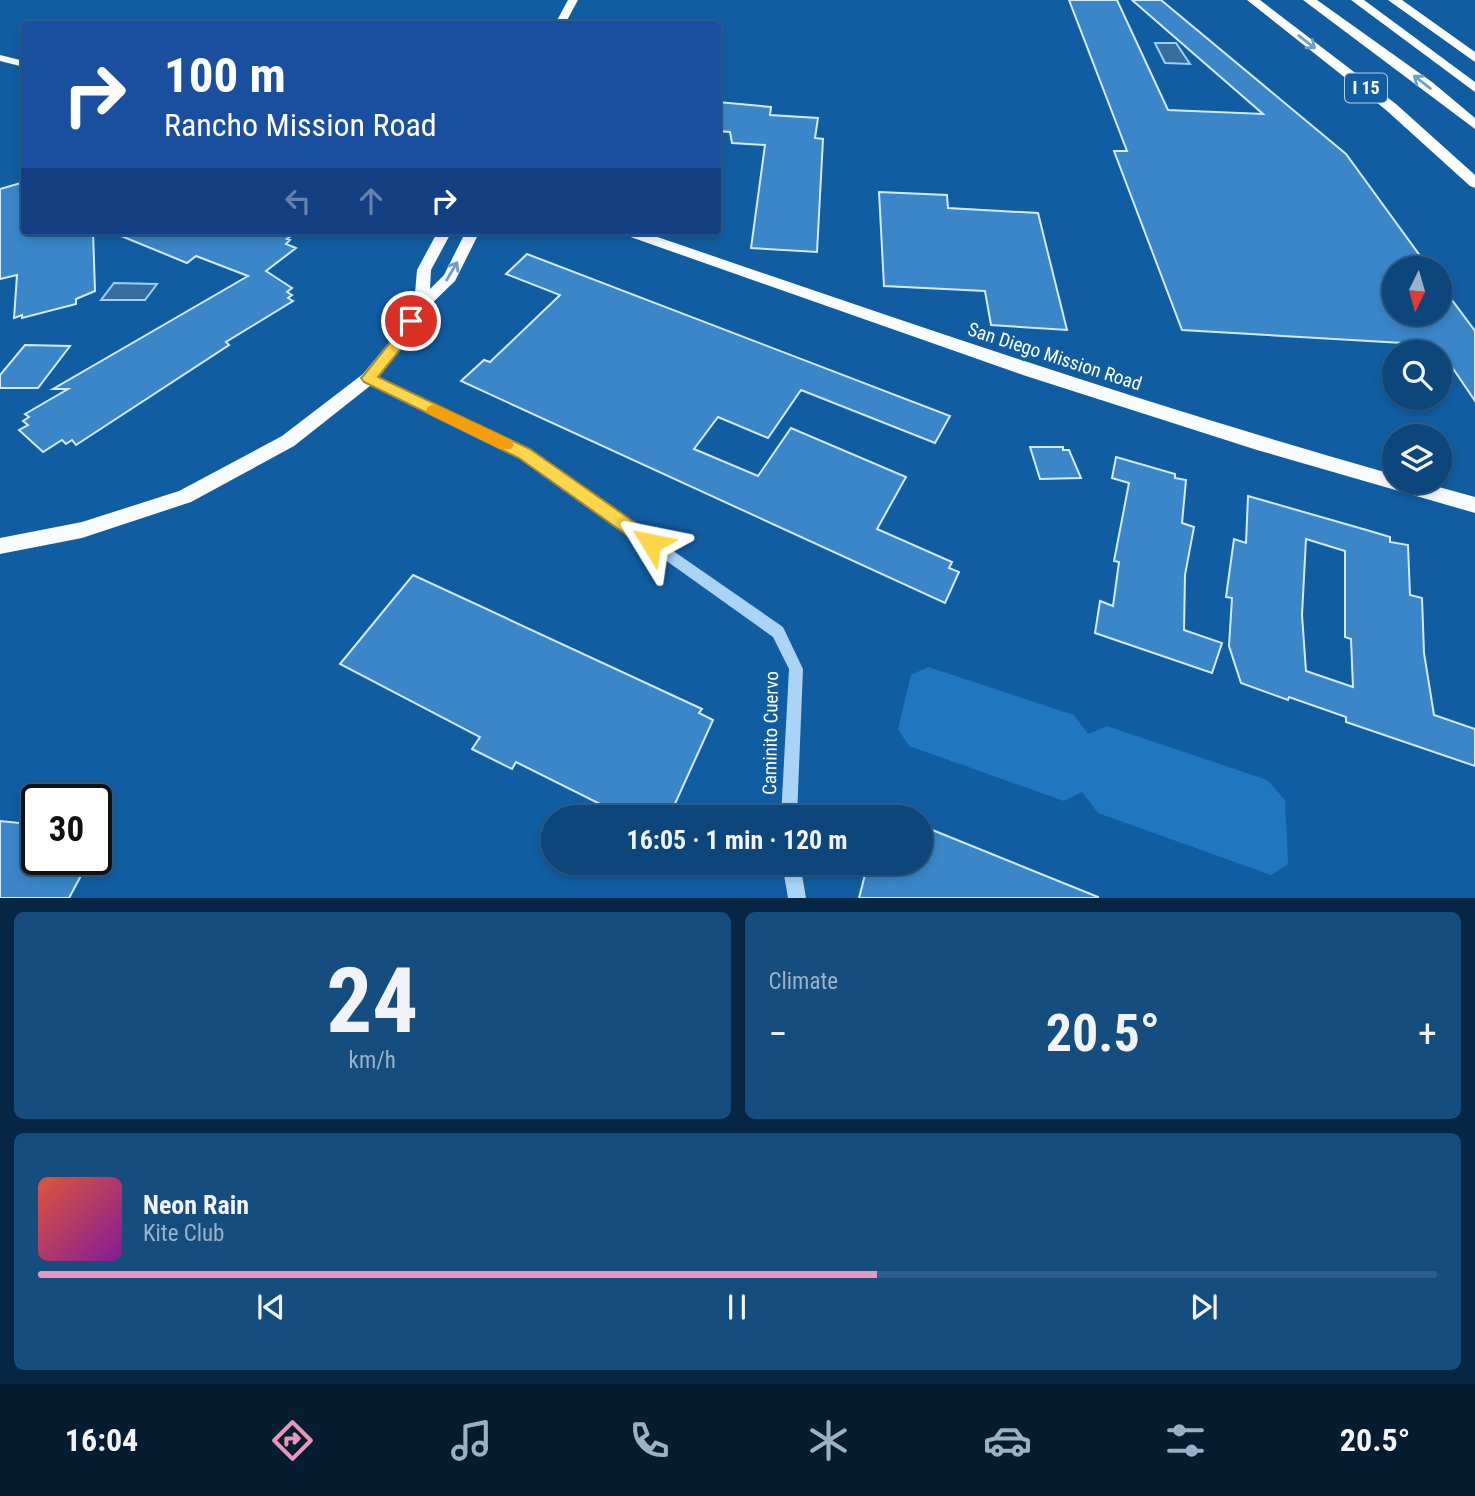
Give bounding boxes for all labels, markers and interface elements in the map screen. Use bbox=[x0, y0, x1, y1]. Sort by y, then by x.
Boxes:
one-way arrow bbox=[1297, 34, 1315, 49]
text: 100 m bbox=[164, 47, 286, 104]
icon: right bbox=[49, 49, 140, 140]
road number: I 15 bbox=[1345, 74, 1387, 102]
one-way arrow bbox=[1413, 75, 1432, 89]
text: Rancho Mission Road bbox=[164, 106, 437, 144]
icon: left bbox=[279, 182, 317, 220]
icon: ahead bbox=[352, 182, 390, 220]
icon: right bbox=[425, 182, 463, 220]
north arrow bbox=[1382, 256, 1452, 326]
map controls bbox=[1382, 256, 1452, 494]
one-way arrow bbox=[445, 262, 459, 282]
pin bbox=[381, 291, 441, 351]
icon: arrive bbox=[392, 302, 430, 340]
street label: San Diego Mission Road bbox=[965, 317, 1145, 395]
button: search bbox=[1382, 340, 1452, 410]
button: layers bbox=[1382, 424, 1452, 494]
position arrow bbox=[614, 506, 688, 580]
street label: Caminito Cuervo bbox=[758, 671, 783, 795]
speed limit sign: 30 bbox=[21, 784, 112, 875]
text: 16:05 · 1 min · 120 m bbox=[627, 825, 847, 855]
text: 24 bbox=[326, 948, 418, 1054]
text: Climate bbox=[769, 968, 838, 995]
text: 20.5° bbox=[1046, 1003, 1160, 1064]
text: − bbox=[769, 1012, 788, 1056]
text: + bbox=[1418, 1012, 1437, 1056]
text: km/h bbox=[349, 1047, 396, 1074]
text: Neon Rain bbox=[143, 1190, 249, 1220]
text: Kite Club bbox=[143, 1220, 224, 1247]
icon: previous bbox=[252, 1288, 290, 1326]
icon: pause bbox=[718, 1288, 756, 1326]
icon: next bbox=[1185, 1288, 1223, 1326]
icon: directions bbox=[268, 1416, 317, 1465]
icon: music bbox=[447, 1416, 496, 1465]
icon: phone bbox=[625, 1416, 674, 1465]
icon: climate bbox=[804, 1416, 853, 1465]
icon: car bbox=[983, 1416, 1032, 1465]
icon: filters bbox=[1161, 1416, 1210, 1465]
text: 16:04 bbox=[65, 1421, 138, 1459]
text: 20.5° bbox=[1340, 1421, 1410, 1459]

